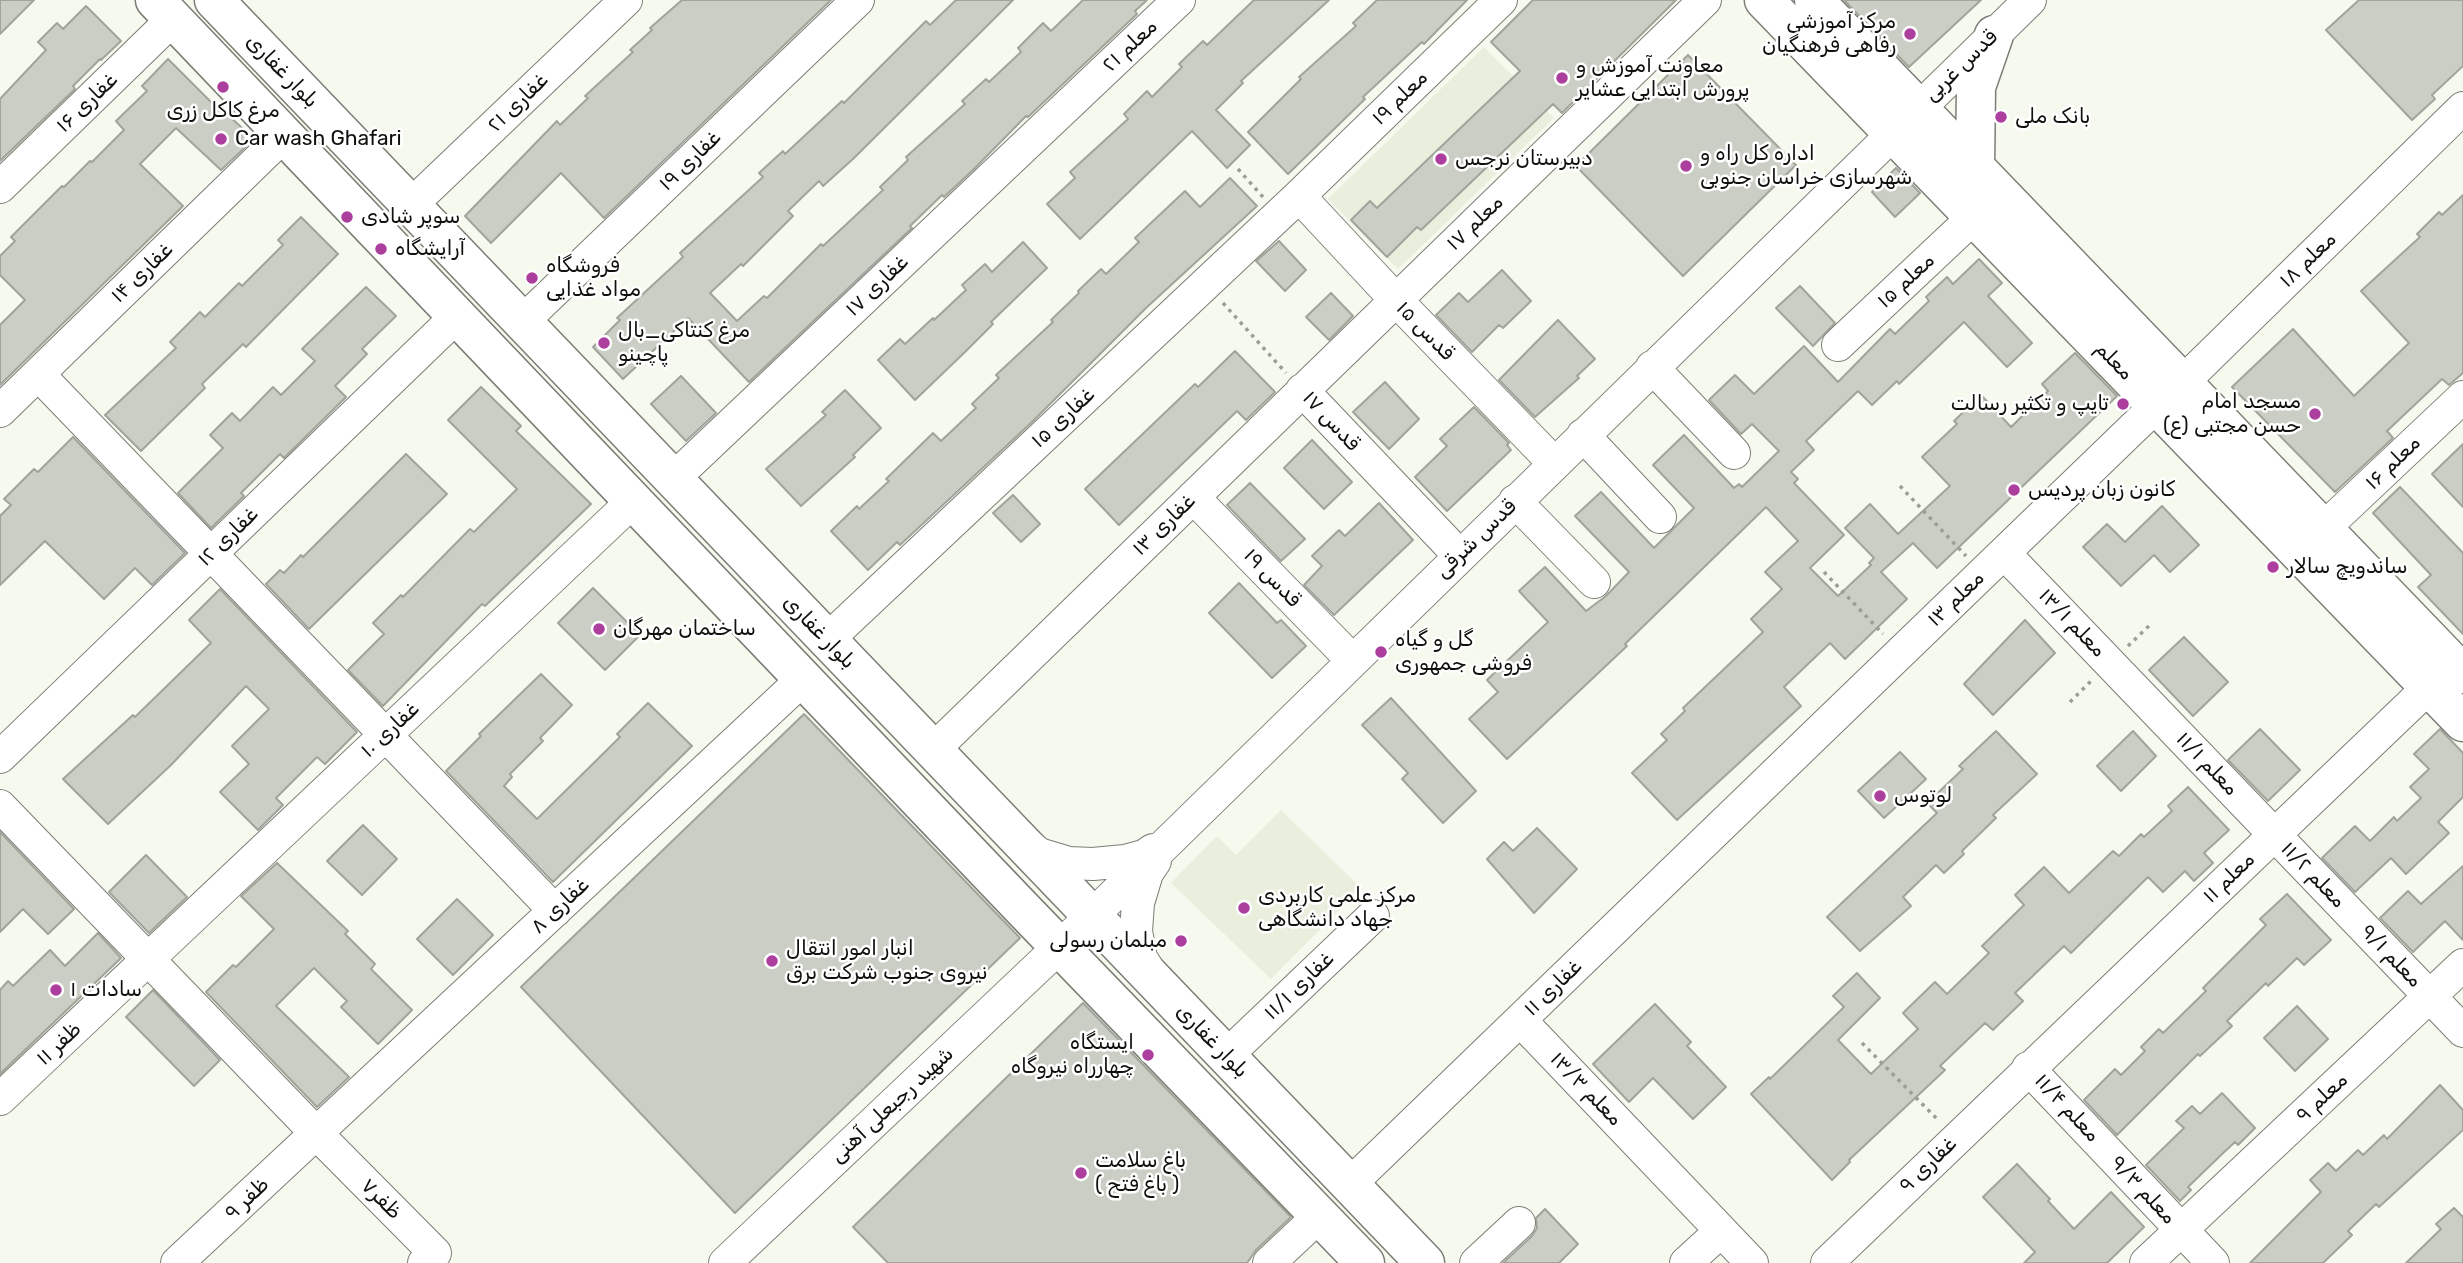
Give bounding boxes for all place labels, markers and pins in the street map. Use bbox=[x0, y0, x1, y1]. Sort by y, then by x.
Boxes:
place label: مرکز آموزشی رفاهی فرهنگیان bbox=[1762, 9, 1896, 59]
marker: مرکز آموزشی رفاهی فرهنگیان bbox=[1902, 26, 1918, 42]
place label: معاونت آموزش و پرورش ابتدایی عشایر bbox=[1576, 53, 1750, 103]
marker: معاونت آموزش و پرورش ابتدایی عشایر bbox=[1554, 70, 1570, 86]
marker: مرغ کاکل زری bbox=[215, 79, 231, 95]
place label: مرغ کاکل زری bbox=[166, 98, 280, 124]
place label: بانک ملی bbox=[2015, 104, 2090, 130]
marker: بانک ملی bbox=[1993, 109, 2009, 125]
place label: Car wash Ghafari bbox=[235, 126, 402, 152]
marker: Car wash Ghafari bbox=[213, 131, 229, 147]
place label: اداره کل راه و شهرسازی خراسان جنوبی bbox=[1700, 141, 1912, 191]
place label: دبیرستان نرجس bbox=[1455, 146, 1593, 172]
marker: دبیرستان نرجس bbox=[1433, 151, 1449, 167]
marker: اداره کل راه و شهرسازی خراسان جنوبی bbox=[1678, 158, 1694, 174]
place label: سوپر شادی bbox=[361, 204, 460, 230]
marker: سوپر شادی bbox=[339, 209, 355, 225]
place label: آرایشگاه bbox=[395, 236, 465, 262]
marker: آرایشگاه bbox=[373, 241, 389, 257]
place label: فروشگاه مواد غذایی bbox=[546, 253, 641, 303]
marker: فروشگاه مواد غذایی bbox=[524, 270, 540, 286]
place label: مرغ کنتاکی_بال پاچینو bbox=[618, 318, 750, 368]
marker: مرغ کنتاکی_بال پاچینو bbox=[596, 335, 612, 351]
place label: مسجد امام حسن مجتبی (ع) bbox=[2163, 389, 2301, 439]
place label: تایپ و تکثیر رسالت bbox=[1950, 391, 2109, 417]
marker: تایپ و تکثیر رسالت bbox=[2115, 396, 2131, 412]
marker: مسجد امام حسن مجتبی (ع) bbox=[2307, 406, 2323, 422]
place label: کانون زبان پردیس bbox=[2028, 477, 2175, 503]
marker: کانون زبان پردیس bbox=[2006, 482, 2022, 498]
place label: ساندویچ سالار bbox=[2287, 554, 2408, 580]
marker: ساندویچ سالار bbox=[2265, 559, 2281, 575]
place label: ساختمان مهرگان bbox=[613, 616, 756, 642]
marker: ساختمان مهرگان bbox=[591, 621, 607, 637]
place label: گل و گیاه فروشی جمهوری bbox=[1395, 627, 1532, 677]
marker: گل و گیاه فروشی جمهوری bbox=[1373, 644, 1389, 660]
place label: لوتوس bbox=[1894, 783, 1953, 809]
marker: لوتوس bbox=[1872, 788, 1888, 804]
place label: مرکز علمی کاربردی جهاد دانشگاهی bbox=[1258, 883, 1416, 933]
marker: مرکز علمی کاربردی جهاد دانشگاهی bbox=[1236, 900, 1252, 916]
place label: مبلمان رسولی bbox=[1049, 928, 1167, 954]
marker: مبلمان رسولی bbox=[1173, 933, 1189, 949]
place label: انبار امور انتقال نیروی جنوب شرکت برق bbox=[786, 936, 988, 986]
marker: انبار امور انتقال نیروی جنوب شرکت برق bbox=[764, 953, 780, 969]
place label: سادات ۱ bbox=[70, 977, 142, 1003]
marker: سادات ۱ bbox=[48, 982, 64, 998]
place label: ایستگاه چهارراه نیروگاه bbox=[1011, 1030, 1134, 1080]
marker: ایستگاه چهارراه نیروگاه bbox=[1140, 1047, 1156, 1063]
place label: باغ سلامت ( باغ فتح ) bbox=[1095, 1148, 1186, 1198]
marker: باغ سلامت ( باغ فتح ) bbox=[1073, 1165, 1089, 1181]

